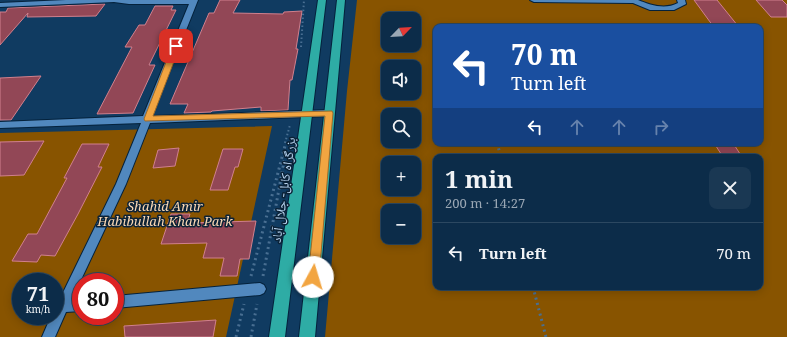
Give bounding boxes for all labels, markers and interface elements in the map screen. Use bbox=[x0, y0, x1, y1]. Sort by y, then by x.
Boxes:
north arrow bbox=[381, 12, 421, 52]
map controls bbox=[381, 12, 421, 244]
pin bbox=[159, 29, 193, 63]
icon: arrive bbox=[165, 35, 187, 57]
text: 70 m bbox=[511, 35, 578, 73]
icon: left bbox=[445, 40, 497, 92]
button: sound bbox=[381, 60, 421, 100]
text: Turn left bbox=[511, 71, 586, 95]
button: search bbox=[381, 108, 421, 148]
icon: left bbox=[524, 116, 546, 138]
icon: ahead bbox=[566, 116, 588, 138]
icon: ahead bbox=[608, 116, 630, 138]
icon: right bbox=[650, 116, 672, 138]
street label: بزرگراه کابل- جلال آباد bbox=[267, 136, 299, 244]
button: + bbox=[381, 156, 421, 196]
text: 1 min bbox=[445, 162, 513, 195]
button: close bbox=[709, 167, 751, 209]
text: 200 m · 14:27 bbox=[445, 194, 525, 212]
park label: Shahid Amir Habibullah Khan Park bbox=[96, 197, 233, 230]
button: − bbox=[381, 204, 421, 244]
icon: left bbox=[445, 242, 467, 264]
text: Turn left bbox=[479, 243, 547, 263]
text: 70 m bbox=[716, 243, 751, 263]
position arrow bbox=[292, 256, 334, 298]
speed limit sign: 80 bbox=[72, 273, 124, 325]
text: 71 bbox=[27, 280, 49, 307]
text: km/h bbox=[26, 302, 50, 316]

